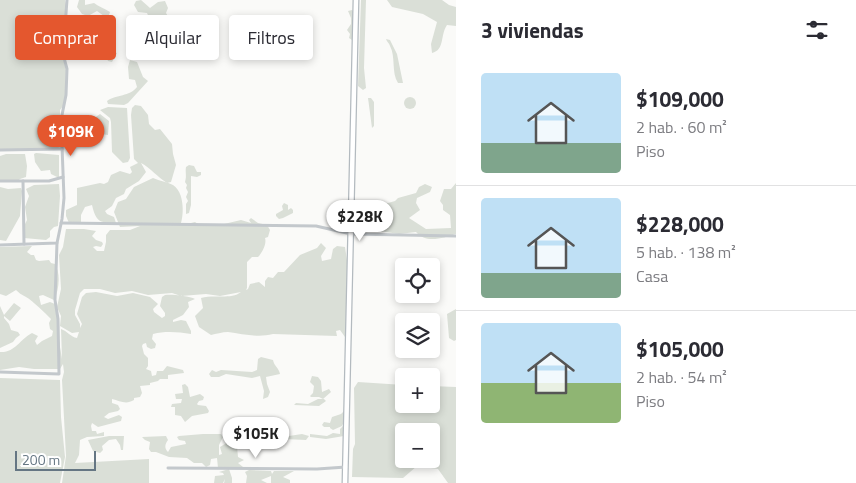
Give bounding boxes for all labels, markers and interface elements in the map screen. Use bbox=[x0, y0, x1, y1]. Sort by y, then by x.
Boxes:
text: 3 viviendas bbox=[481, 14, 584, 46]
chip: Comprar bbox=[15, 15, 116, 60]
chip: Alquilar bbox=[126, 15, 219, 60]
chip: Filtros bbox=[229, 15, 313, 60]
icon: filters bbox=[803, 16, 831, 44]
text: $109,000 bbox=[636, 83, 724, 115]
icon: home bbox=[521, 93, 581, 153]
pin: $109K bbox=[36, 114, 106, 157]
text: 2 hab. · 60 m² bbox=[636, 115, 727, 139]
text: $109K bbox=[48, 119, 94, 143]
text: Piso bbox=[636, 139, 665, 163]
pin: $228K bbox=[325, 200, 395, 242]
text: $228K bbox=[337, 204, 383, 228]
text: $228,000 bbox=[636, 208, 724, 240]
icon: home bbox=[521, 218, 581, 278]
text: 5 hab. · 138 m² bbox=[636, 240, 736, 264]
map controls bbox=[395, 258, 440, 468]
button: locate bbox=[395, 258, 440, 303]
text: Casa bbox=[636, 264, 668, 288]
button: layers bbox=[395, 313, 440, 358]
text: $105,000 bbox=[636, 333, 724, 365]
icon: home bbox=[521, 343, 581, 403]
text: 2 hab. · 54 m² bbox=[636, 365, 727, 389]
button: + bbox=[395, 368, 440, 413]
text: Piso bbox=[636, 389, 665, 413]
pin: $105K bbox=[221, 416, 291, 459]
text: $105K bbox=[233, 421, 279, 445]
button: − bbox=[395, 423, 440, 468]
scale bar bbox=[15, 448, 96, 471]
text: 200 m bbox=[22, 449, 60, 470]

